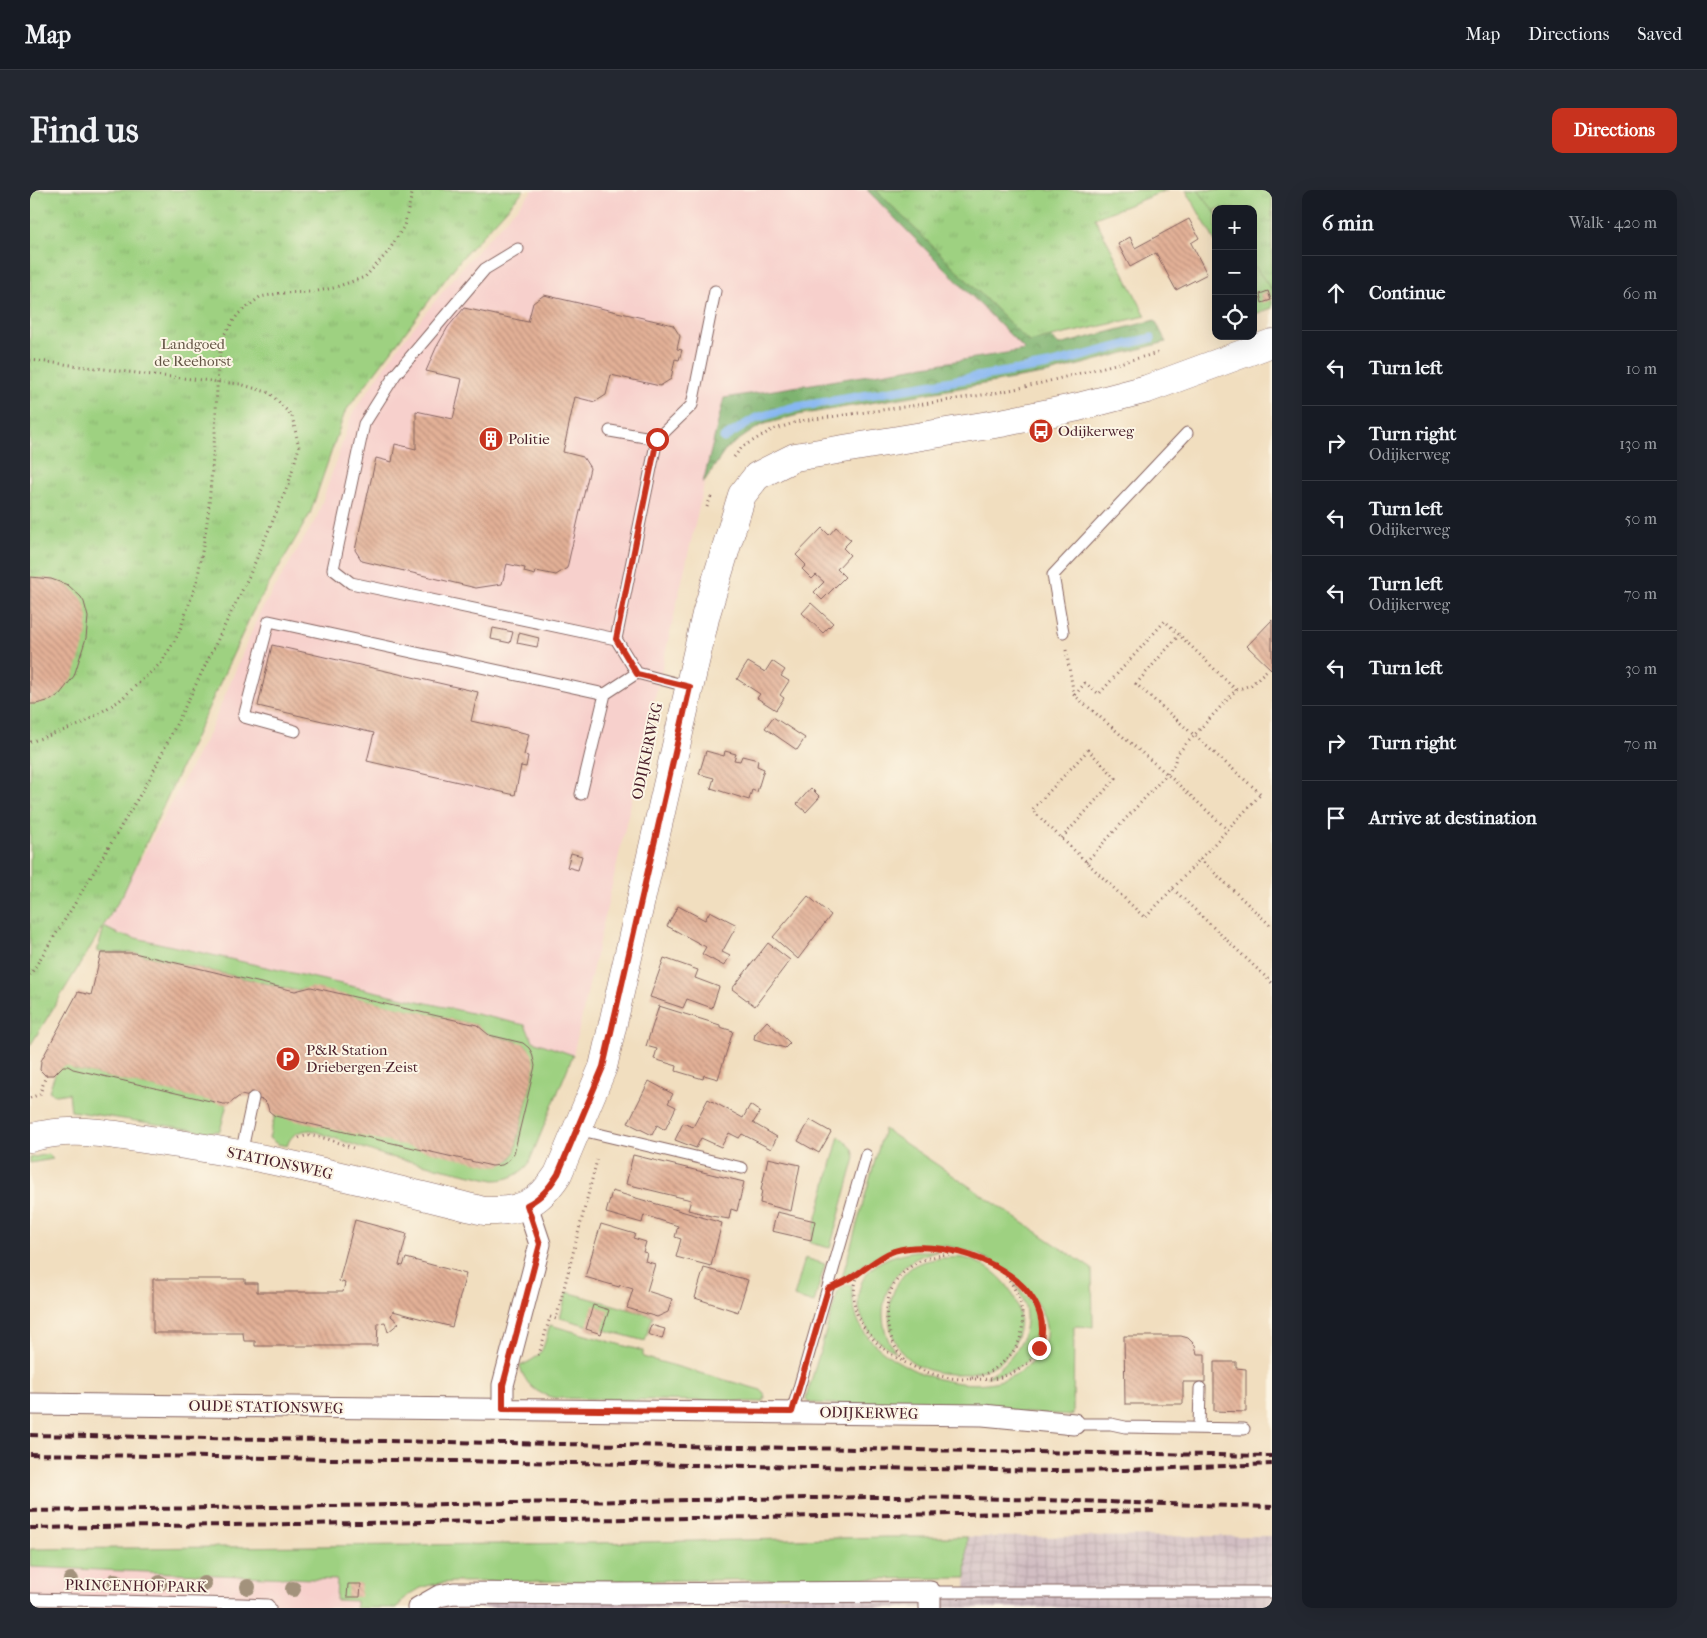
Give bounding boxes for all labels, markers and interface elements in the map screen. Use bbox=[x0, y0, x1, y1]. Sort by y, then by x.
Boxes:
text: Map bbox=[25, 21, 71, 49]
text: Map bbox=[1466, 24, 1500, 45]
text: Directions bbox=[1528, 24, 1609, 45]
text: Saved bbox=[1637, 24, 1682, 45]
button: Directions bbox=[1552, 108, 1677, 153]
text: Find us bbox=[30, 110, 139, 151]
map controls bbox=[1212, 205, 1257, 340]
button: + bbox=[1212, 205, 1257, 250]
text: 6 min bbox=[1322, 211, 1374, 235]
text: Walk · 420 m bbox=[1569, 213, 1657, 232]
button: − bbox=[1212, 250, 1257, 295]
icon: ahead bbox=[1322, 279, 1350, 307]
text: Continue bbox=[1369, 282, 1445, 304]
text: 60 m bbox=[1623, 284, 1657, 303]
button: locate bbox=[1212, 295, 1257, 340]
park label: Landgoed de Reehorst bbox=[154, 335, 232, 370]
icon: left bbox=[1322, 354, 1350, 382]
text: Turn left bbox=[1369, 357, 1443, 379]
text: 10 m bbox=[1626, 359, 1657, 378]
bus stop icon: Odijkerweg bbox=[1028, 418, 1054, 444]
place label: Odijkerweg bbox=[1058, 422, 1135, 440]
text: Turn right bbox=[1369, 423, 1456, 445]
building icon: Politie bbox=[478, 426, 504, 452]
route start bbox=[646, 428, 669, 451]
icon: right bbox=[1322, 429, 1350, 457]
place label: Politie bbox=[508, 430, 550, 448]
text: 130 m bbox=[1619, 434, 1657, 453]
text: Odijkerweg bbox=[1369, 445, 1450, 464]
text: Turn left bbox=[1369, 498, 1443, 520]
icon: left bbox=[1322, 504, 1350, 532]
text: 50 m bbox=[1625, 509, 1657, 528]
text: Odijkerweg bbox=[1369, 520, 1450, 539]
text: Turn left bbox=[1369, 573, 1443, 595]
icon: left bbox=[1322, 579, 1350, 607]
text: 70 m bbox=[1624, 584, 1657, 603]
text: Odijkerweg bbox=[1369, 595, 1450, 614]
icon: left bbox=[1322, 654, 1350, 682]
text: Turn left bbox=[1369, 657, 1443, 679]
text: 30 m bbox=[1625, 659, 1657, 678]
street label: ODIJKERWEG bbox=[628, 700, 666, 801]
icon: right bbox=[1322, 729, 1350, 757]
text: Turn right bbox=[1369, 732, 1456, 754]
text: 70 m bbox=[1624, 734, 1657, 753]
icon: arrive bbox=[1322, 804, 1350, 832]
text: Arrive at destination bbox=[1369, 807, 1537, 829]
place label: P&R Station Driebergen-Zeist bbox=[306, 1041, 419, 1076]
parking icon: P&R Station Driebergen-Zeist bbox=[275, 1046, 301, 1072]
street label: STATIONSWEG bbox=[225, 1143, 335, 1183]
route end bbox=[1028, 1337, 1051, 1360]
street label: OUDE STATIONSWEG bbox=[188, 1397, 344, 1417]
street label: ODIJKERWEG bbox=[819, 1403, 919, 1423]
street label: PRINCENHOF PARK bbox=[65, 1576, 208, 1596]

